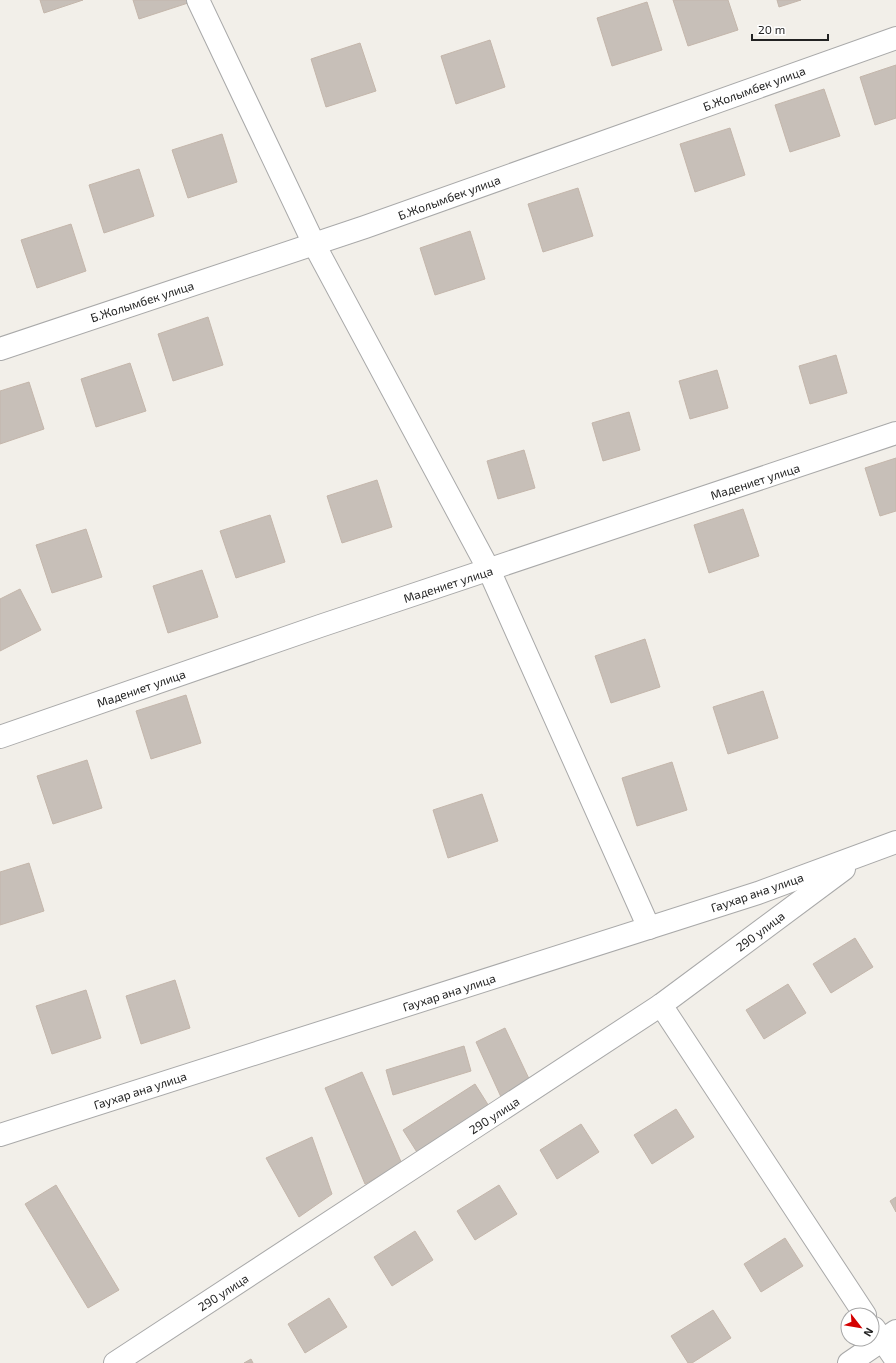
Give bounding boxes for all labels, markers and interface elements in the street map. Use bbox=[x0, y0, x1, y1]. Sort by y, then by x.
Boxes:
scale bar bbox=[752, 16, 828, 42]
text: 20 m bbox=[758, 22, 785, 36]
street label: Б.Жолымбек улица bbox=[701, 63, 807, 114]
street label: Б.Жолымбек улица bbox=[396, 172, 502, 223]
street label: Б.Жолымбек улица bbox=[89, 278, 196, 325]
street label: Мадениет улица bbox=[709, 460, 802, 503]
street label: Мадениет улица bbox=[402, 563, 495, 606]
street label: Мадениет улица bbox=[95, 666, 188, 711]
street label: Гаухар ана улица bbox=[709, 870, 805, 915]
street label: 290 улица bbox=[733, 908, 788, 955]
street label: Гаухар ана улица bbox=[401, 970, 498, 1015]
street label: Гаухар ана улица bbox=[92, 1068, 189, 1113]
street label: 290 улица bbox=[466, 1094, 522, 1137]
street label: 290 улица bbox=[195, 1271, 251, 1314]
north arrow bbox=[840, 1307, 880, 1347]
text: N bbox=[861, 1326, 877, 1339]

